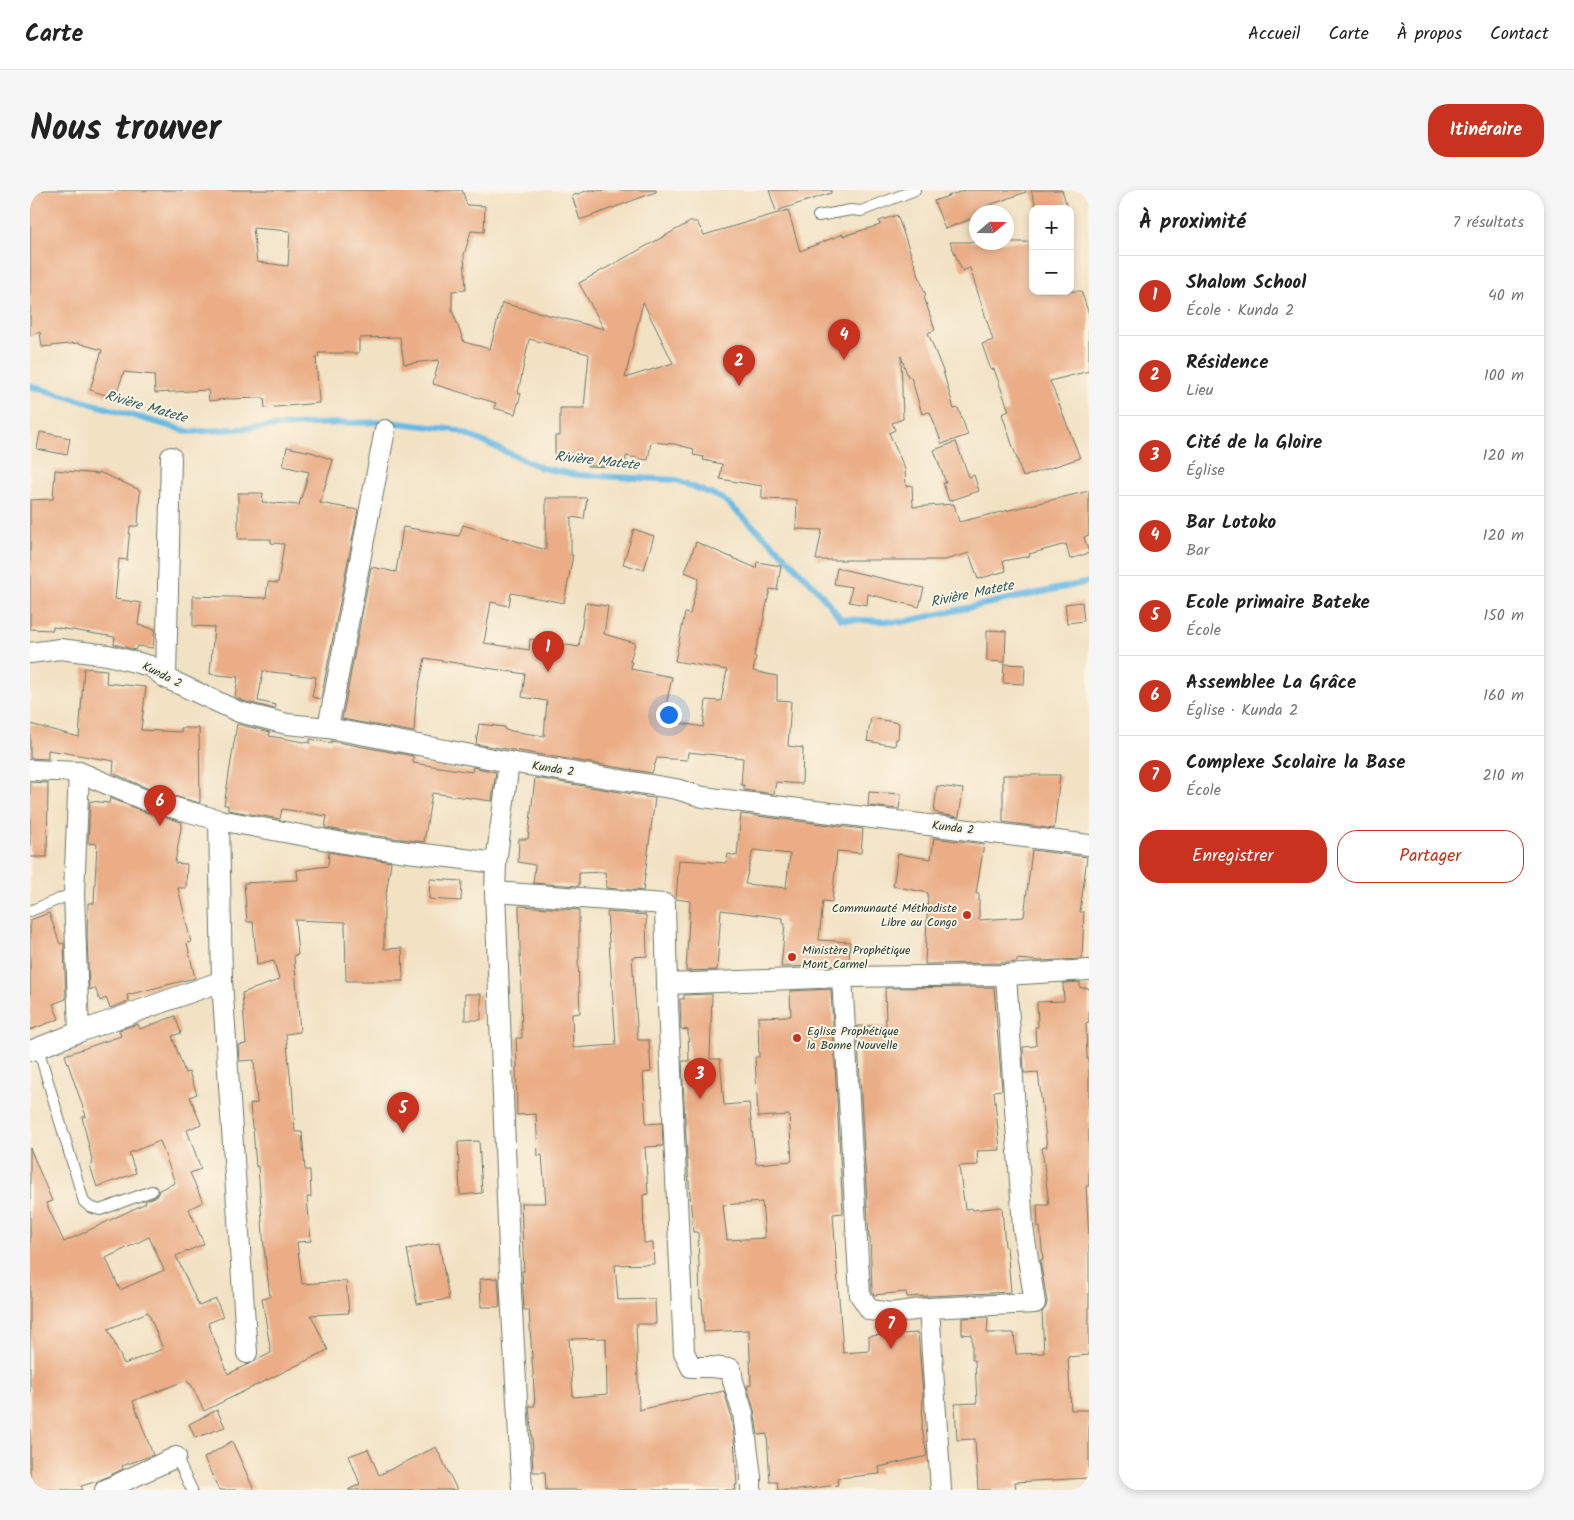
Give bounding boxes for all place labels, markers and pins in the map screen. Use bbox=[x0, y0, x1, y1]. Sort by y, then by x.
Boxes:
pin: 4 bbox=[828, 319, 860, 360]
pin: 2 bbox=[723, 345, 755, 386]
pin: 1 bbox=[532, 631, 564, 672]
pin: 6 bbox=[144, 785, 176, 826]
place label: Communauté Méthodiste Libre au Congo bbox=[832, 899, 958, 932]
marker: Communauté Méthodiste Libre au Congo bbox=[961, 909, 973, 921]
place label: Ministère Prophétique Mont Carmel bbox=[802, 941, 911, 974]
marker: Ministère Prophétique Mont Carmel bbox=[786, 951, 798, 963]
place label: Eglise Prophétique la Bonne Nouvelle bbox=[807, 1022, 899, 1055]
marker: Eglise Prophétique la Bonne Nouvelle bbox=[791, 1032, 803, 1044]
pin: 3 bbox=[684, 1058, 716, 1099]
pin: 5 bbox=[387, 1092, 419, 1133]
pin: 7 bbox=[875, 1308, 907, 1349]

